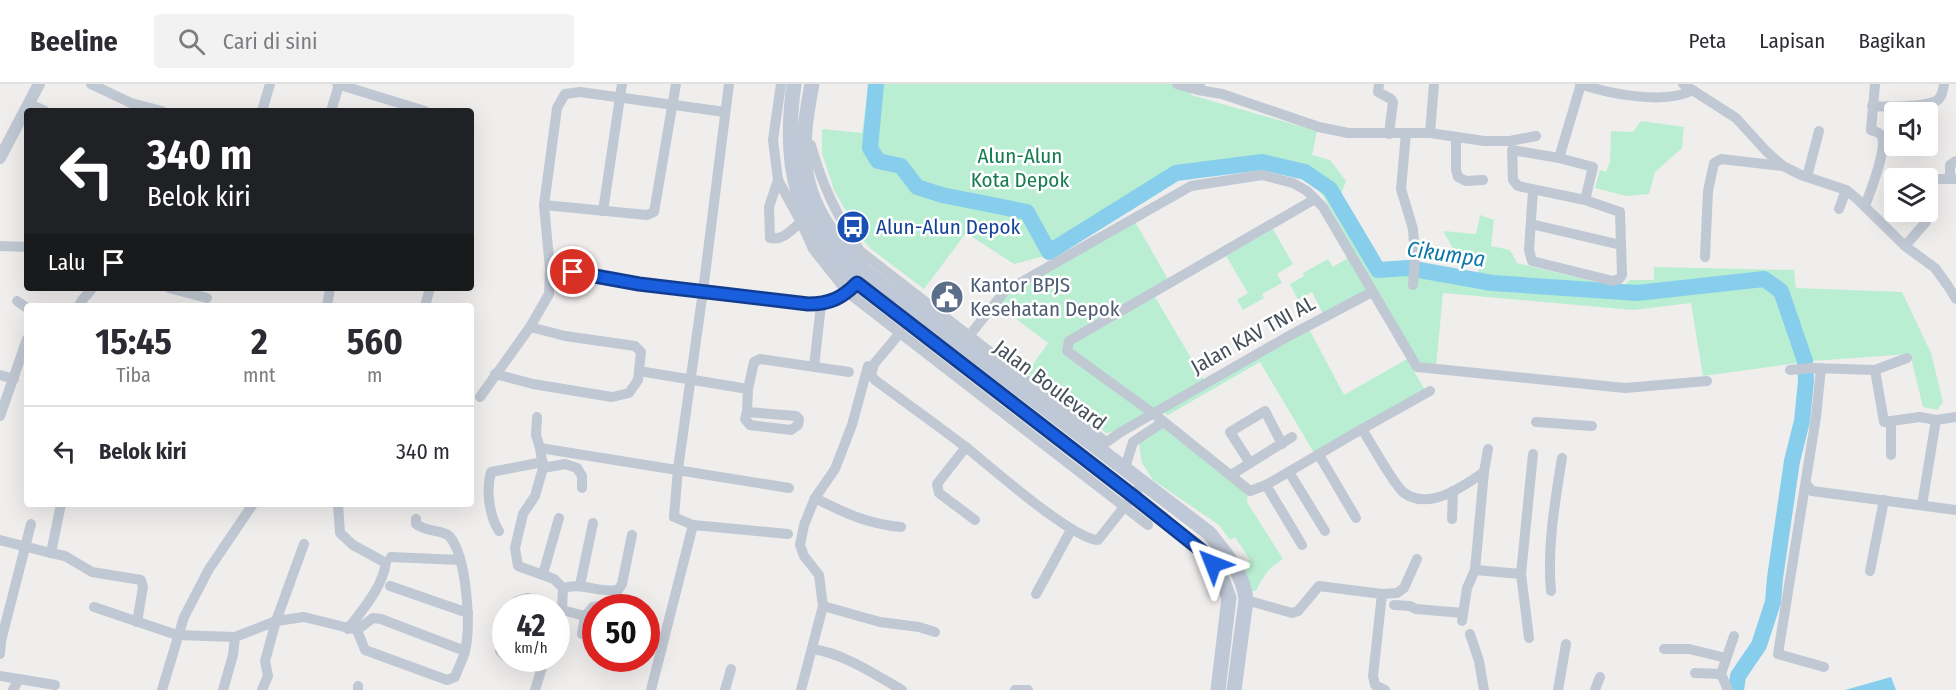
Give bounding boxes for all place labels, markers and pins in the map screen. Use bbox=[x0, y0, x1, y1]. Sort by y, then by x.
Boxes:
bus stop icon: Alun-Alun Depok bbox=[835, 209, 871, 245]
place label: Alun-Alun Depok bbox=[876, 214, 1021, 240]
pin bbox=[547, 246, 598, 297]
place label: Kantor BPJS Kesehatan Depok bbox=[970, 272, 1120, 322]
public building icon: Kantor BPJS Kesehatan Depok bbox=[929, 279, 965, 315]

